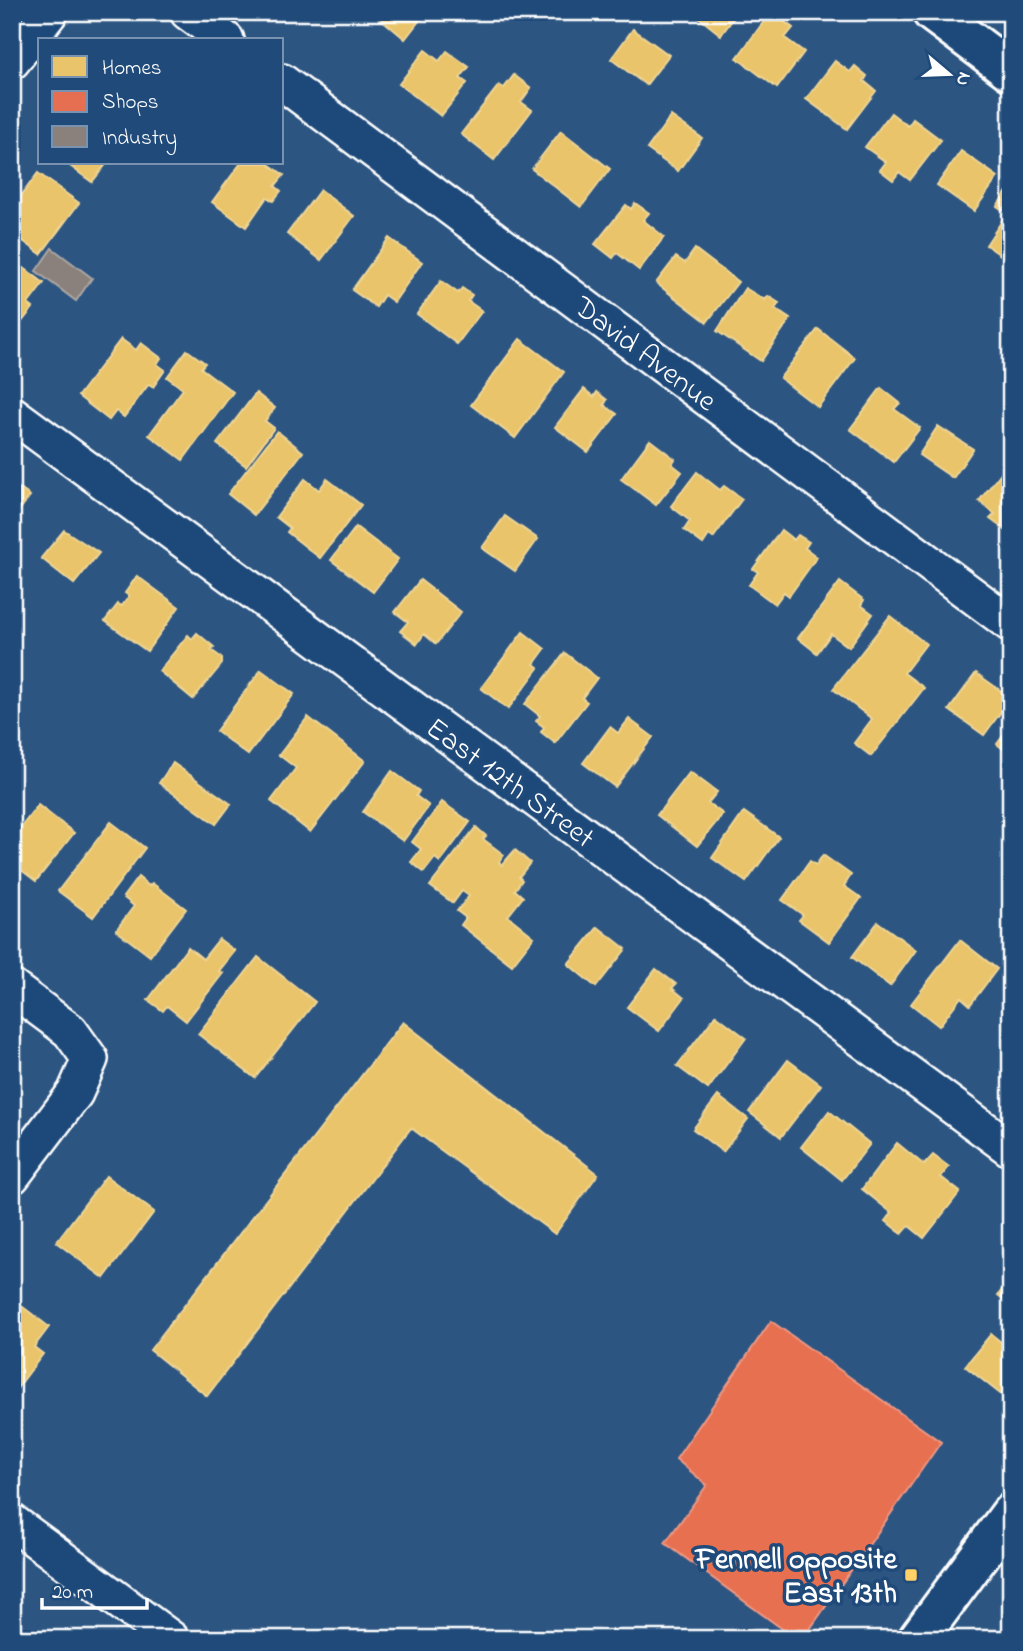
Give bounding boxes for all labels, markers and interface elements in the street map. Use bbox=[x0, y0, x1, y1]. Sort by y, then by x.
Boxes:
legend bbox=[38, 38, 284, 164]
north arrow bbox=[914, 38, 984, 108]
text: Homes bbox=[102, 54, 162, 84]
text: N bbox=[948, 68, 978, 89]
text: Shops bbox=[102, 88, 159, 118]
text: Industry bbox=[102, 124, 177, 156]
street label: David Avenue bbox=[563, 286, 725, 424]
street label: East 12th Street bbox=[416, 708, 603, 861]
place label: Fennell opposite East 13th bbox=[693, 1539, 899, 1617]
scale bar bbox=[42, 1567, 147, 1611]
marker: Fennell opposite East 13th bbox=[903, 1567, 919, 1583]
text: 20 m bbox=[52, 1578, 93, 1608]

